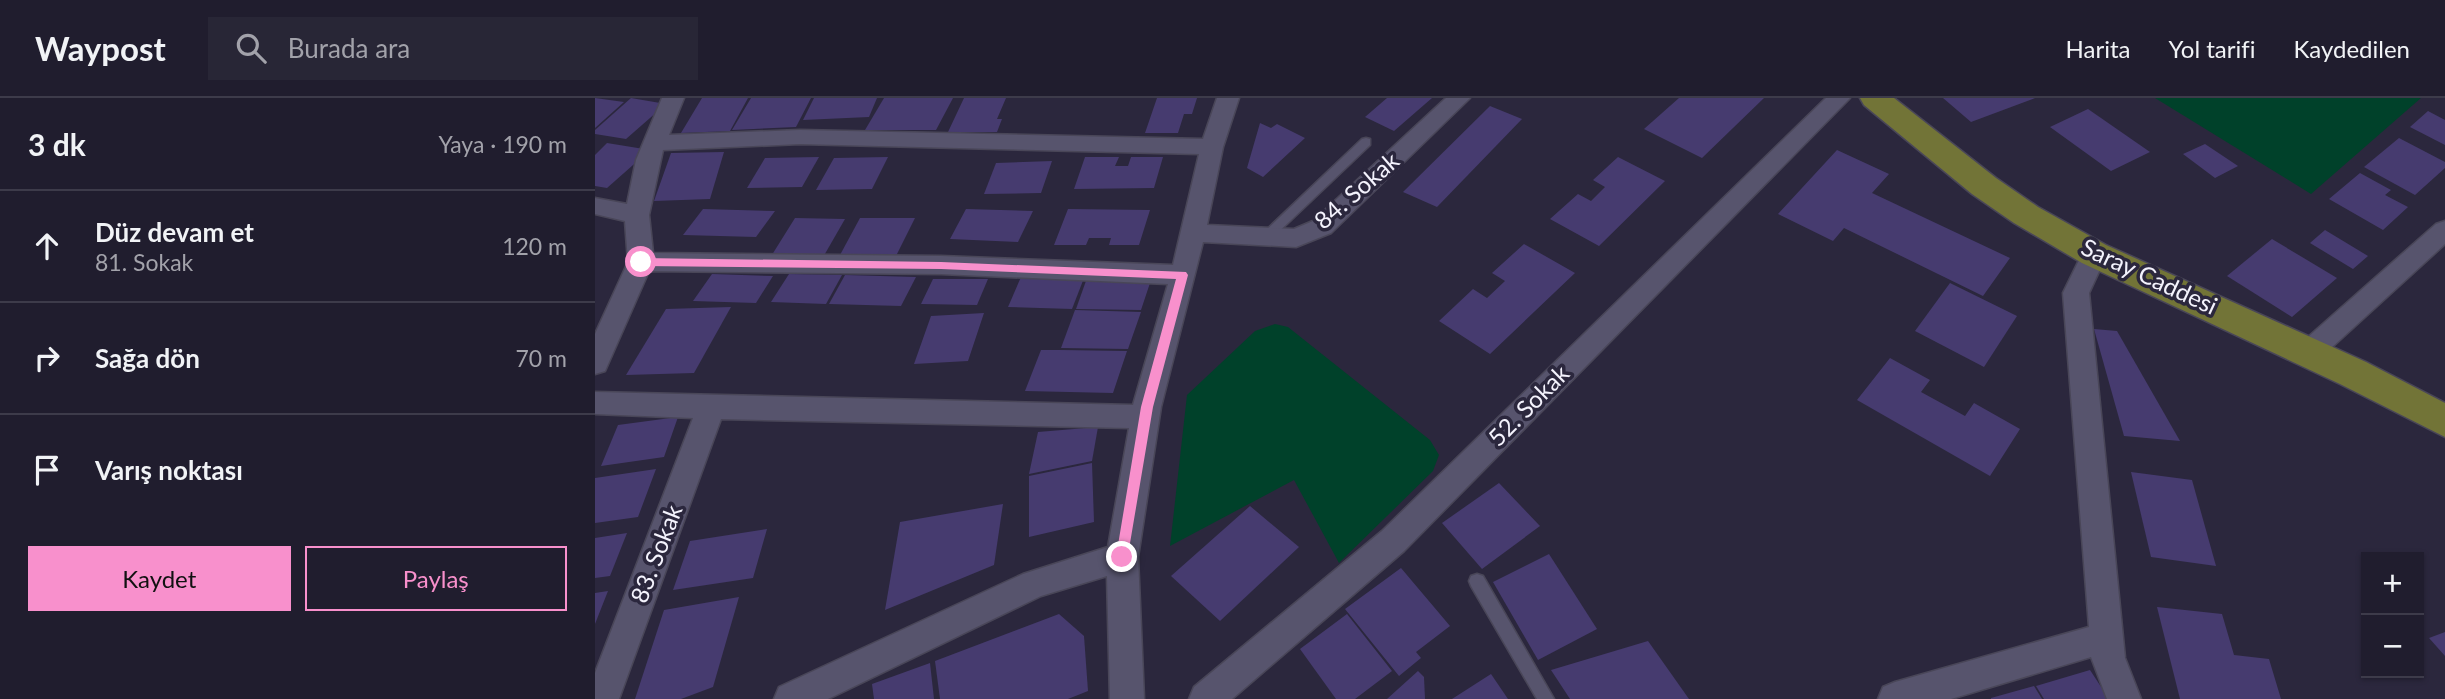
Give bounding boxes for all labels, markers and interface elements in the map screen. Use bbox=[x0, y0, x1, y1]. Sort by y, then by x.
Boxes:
search box bbox=[208, 17, 698, 80]
text: Waypost bbox=[35, 28, 166, 68]
icon: search bbox=[232, 29, 270, 67]
text: Burada ara bbox=[288, 32, 410, 64]
text: Harita bbox=[2066, 34, 2130, 63]
text: Yol tarifi bbox=[2168, 34, 2255, 63]
text: Kaydedilen bbox=[2293, 34, 2410, 63]
text: 3 dk bbox=[28, 126, 86, 162]
text: Yaya · 190 m bbox=[438, 130, 567, 158]
street label: 84. Sokak bbox=[1308, 145, 1405, 234]
text: Düz devam et bbox=[95, 216, 254, 248]
icon: ahead bbox=[28, 227, 66, 265]
text: 120 m bbox=[502, 232, 567, 260]
street label: Saray Caddesi bbox=[2077, 232, 2222, 320]
route start bbox=[625, 246, 656, 277]
text: 81. Sokak bbox=[95, 248, 193, 276]
icon: right bbox=[28, 339, 66, 377]
text: Sağa dön bbox=[95, 342, 200, 374]
text: 70 m bbox=[516, 344, 567, 372]
street label: 52. Sokak bbox=[1481, 358, 1575, 451]
icon: arrive bbox=[28, 451, 66, 489]
text: Varış noktası bbox=[95, 454, 243, 486]
street label: 83. Sokak bbox=[624, 500, 688, 607]
route end bbox=[1106, 541, 1137, 572]
button: Kaydet bbox=[28, 546, 291, 611]
button: Paylaş bbox=[305, 546, 567, 611]
map controls bbox=[2361, 552, 2424, 678]
button: + bbox=[2361, 552, 2424, 615]
button: − bbox=[2361, 615, 2424, 678]

